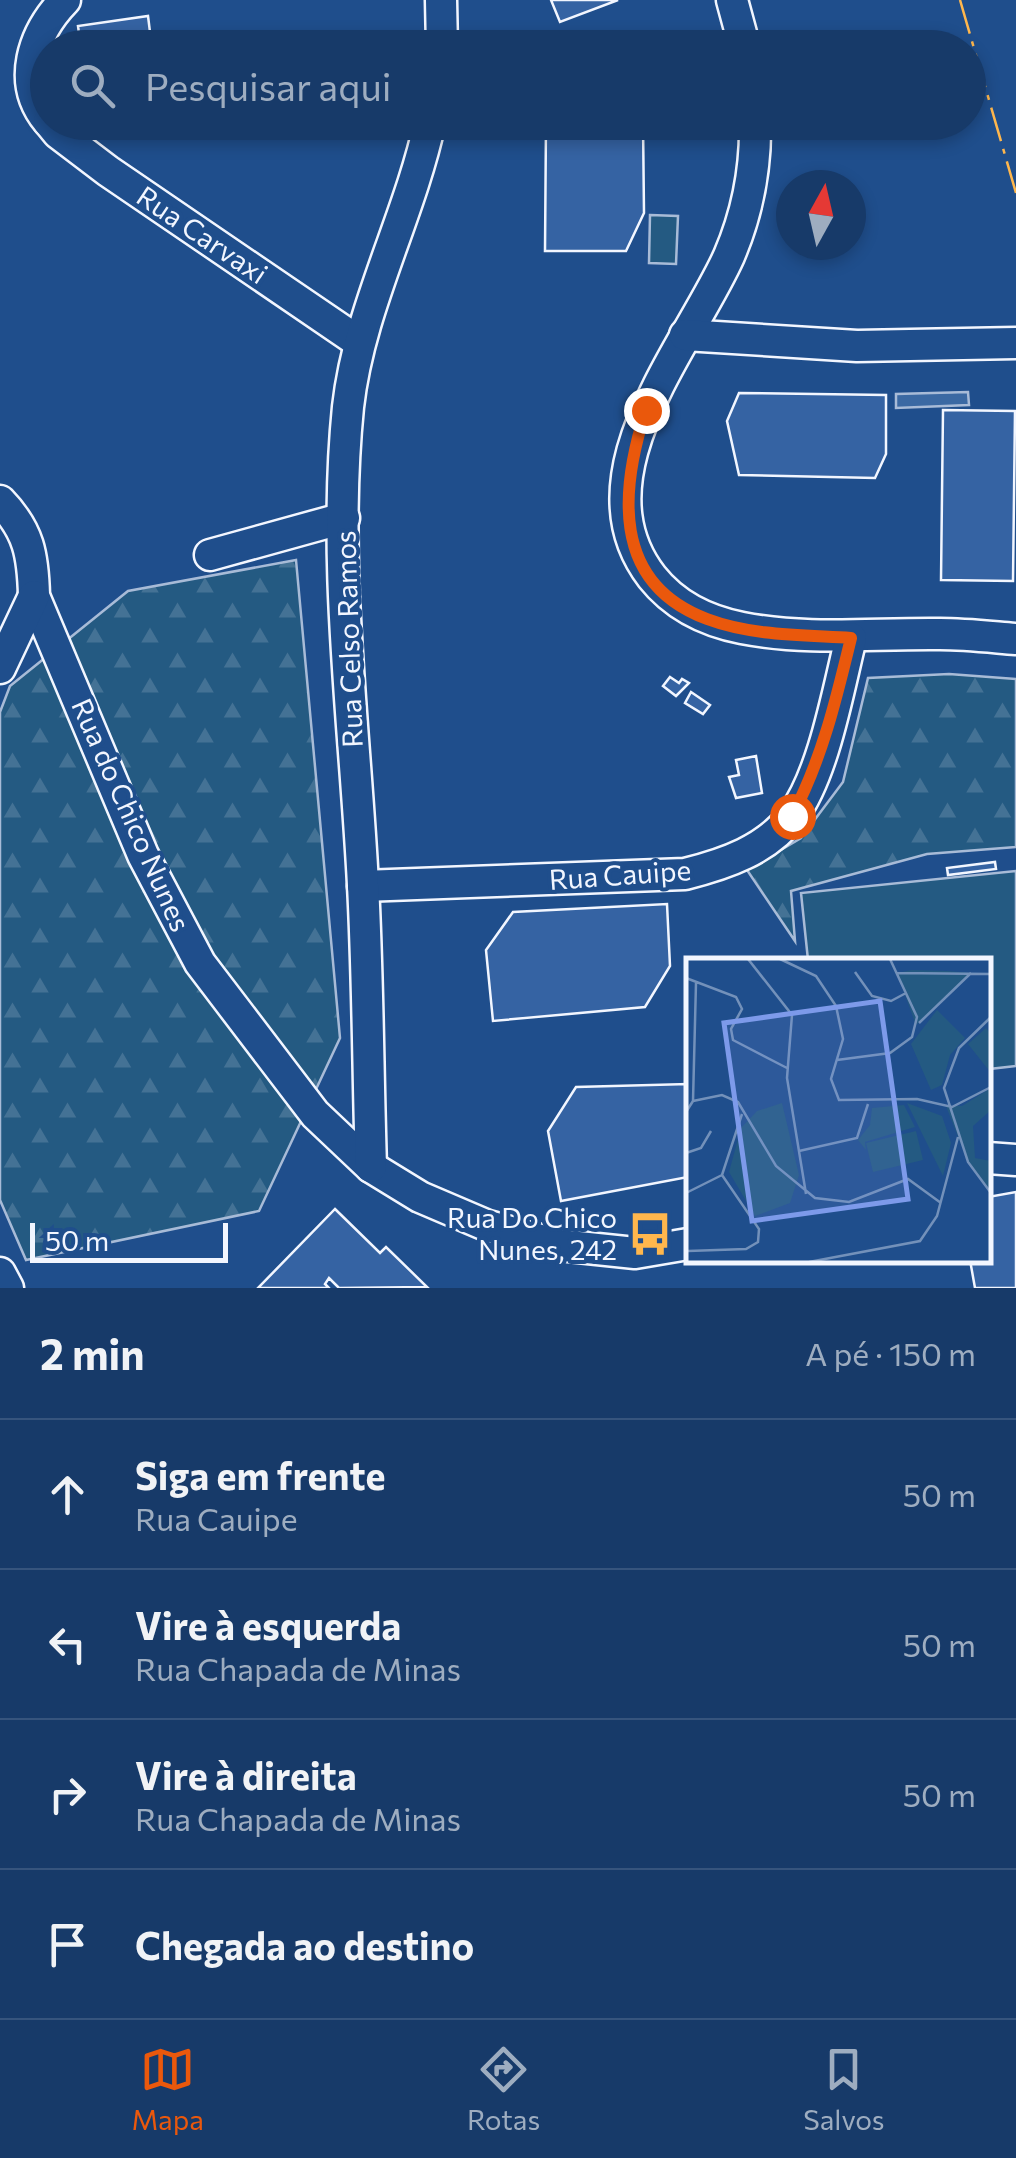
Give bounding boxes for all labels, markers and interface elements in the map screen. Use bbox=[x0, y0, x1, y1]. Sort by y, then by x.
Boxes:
search box bbox=[30, 30, 986, 140]
icon: search bbox=[65, 58, 120, 113]
text: Pesquisar aqui bbox=[145, 62, 391, 109]
north arrow bbox=[776, 170, 866, 260]
street label: Rua Carvaxi bbox=[131, 178, 274, 290]
route end bbox=[624, 388, 670, 434]
street label: Rua Celso Ramos bbox=[327, 530, 369, 748]
street label: Rua do Chico Nunes bbox=[65, 693, 199, 936]
route start bbox=[770, 794, 816, 840]
street label: Rua Cauipe bbox=[548, 852, 692, 896]
inset map bbox=[686, 958, 991, 1263]
place label: Rua Do Chico Nunes, 242 bbox=[447, 1200, 617, 1266]
bus stop icon: Rua Do Chico Nunes, 242 bbox=[626, 1210, 674, 1258]
scale bar bbox=[30, 1218, 228, 1262]
text: 50 m bbox=[45, 1223, 109, 1257]
text: 2 min bbox=[40, 1327, 145, 1379]
text: A pé · 150 m bbox=[805, 1333, 976, 1373]
text: Siga em frente bbox=[135, 1451, 385, 1498]
icon: ahead bbox=[40, 1467, 95, 1522]
text: 50 m bbox=[903, 1474, 976, 1514]
text: Rua Cauipe bbox=[135, 1498, 298, 1538]
text: Vire à esquerda bbox=[135, 1601, 401, 1648]
icon: left bbox=[40, 1617, 95, 1672]
text: 50 m bbox=[903, 1624, 976, 1664]
text: Rua Chapada de Minas bbox=[135, 1648, 461, 1688]
text: Vire à direita bbox=[135, 1751, 357, 1798]
icon: right bbox=[40, 1767, 95, 1822]
text: 50 m bbox=[903, 1774, 976, 1814]
text: Rua Chapada de Minas bbox=[135, 1798, 461, 1838]
icon: arrive bbox=[40, 1917, 95, 1972]
text: Chegada ao destino bbox=[135, 1921, 474, 1968]
tab: Mapa bbox=[132, 2042, 204, 2136]
tab: Rotas bbox=[467, 2042, 540, 2136]
tab: Salvos bbox=[803, 2042, 884, 2136]

